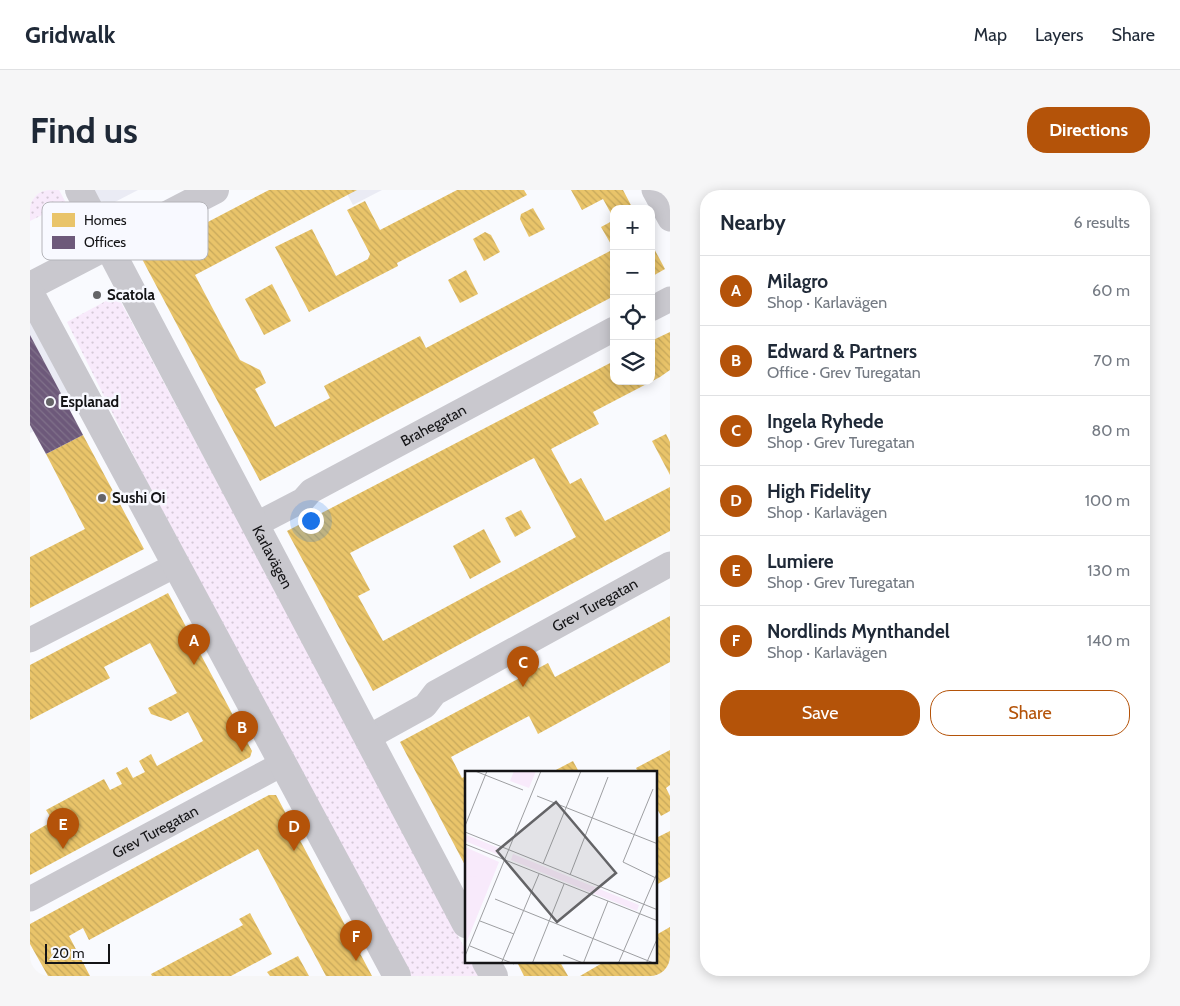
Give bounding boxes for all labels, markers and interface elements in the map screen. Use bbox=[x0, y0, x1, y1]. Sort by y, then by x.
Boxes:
text: Gridwalk bbox=[25, 20, 115, 49]
text: Map bbox=[974, 24, 1007, 46]
text: Layers bbox=[1035, 24, 1084, 46]
text: Share bbox=[1112, 24, 1155, 46]
button: Directions bbox=[1027, 107, 1150, 153]
text: Find us bbox=[30, 109, 138, 152]
legend bbox=[42, 202, 208, 260]
map controls bbox=[610, 205, 655, 385]
button: + bbox=[610, 205, 655, 250]
text: Nearby bbox=[720, 210, 786, 235]
text: Homes bbox=[84, 211, 127, 229]
text: 6 results bbox=[1074, 213, 1130, 232]
text: Offices bbox=[84, 233, 126, 251]
button: − bbox=[610, 250, 655, 295]
text: Milagro bbox=[767, 270, 828, 293]
text: A bbox=[731, 281, 741, 300]
text: 60 m bbox=[1092, 281, 1130, 300]
place label: Scatola bbox=[107, 286, 156, 304]
marker: Scatola bbox=[91, 289, 103, 301]
text: Shop · Karlavägen bbox=[767, 293, 887, 312]
button: locate bbox=[610, 295, 655, 340]
button: layers bbox=[610, 340, 655, 385]
text: Edward & Partners bbox=[767, 340, 917, 363]
text: B bbox=[731, 351, 741, 370]
text: 70 m bbox=[1093, 351, 1130, 370]
text: Office · Grev Turegatan bbox=[767, 363, 921, 382]
place label: Esplanad bbox=[60, 393, 119, 411]
marker: Esplanad bbox=[44, 396, 56, 408]
street label: Brahegatan bbox=[398, 401, 469, 450]
text: Ingela Ryhede bbox=[767, 410, 883, 433]
text: C bbox=[731, 421, 741, 440]
text: 80 m bbox=[1092, 421, 1130, 440]
text: Shop · Grev Turegatan bbox=[767, 433, 915, 452]
text: High Fidelity bbox=[767, 480, 871, 503]
place label: Sushi Oi bbox=[112, 489, 165, 507]
text: D bbox=[730, 491, 742, 510]
text: 100 m bbox=[1085, 491, 1130, 510]
marker: Sushi Oi bbox=[96, 492, 108, 504]
text: Shop · Karlavägen bbox=[767, 503, 887, 522]
your location bbox=[298, 508, 324, 534]
street label: Karlavägen bbox=[248, 522, 296, 592]
text: Lumiere bbox=[767, 550, 834, 573]
text: E bbox=[731, 561, 741, 580]
text: 130 m bbox=[1087, 561, 1130, 580]
text: Shop · Grev Turegatan bbox=[767, 573, 915, 592]
street label: Grev Turegatan bbox=[549, 575, 641, 636]
text: Nordlinds Mynthandel bbox=[767, 620, 950, 643]
pin: A bbox=[178, 624, 210, 665]
text: F bbox=[732, 631, 740, 650]
text: 140 m bbox=[1087, 631, 1130, 650]
text: Shop · Karlavägen bbox=[767, 643, 887, 662]
pin: C bbox=[507, 646, 539, 687]
button: Save bbox=[720, 690, 920, 736]
button: Share bbox=[930, 690, 1130, 736]
pin: B bbox=[226, 711, 258, 752]
inset map bbox=[465, 771, 658, 964]
street label: Grev Turegatan bbox=[109, 802, 201, 862]
pin: E bbox=[47, 808, 79, 849]
pin: D bbox=[278, 810, 310, 851]
pin: F bbox=[340, 920, 372, 961]
scale bar bbox=[45, 941, 110, 964]
text: 20 m bbox=[52, 944, 85, 962]

